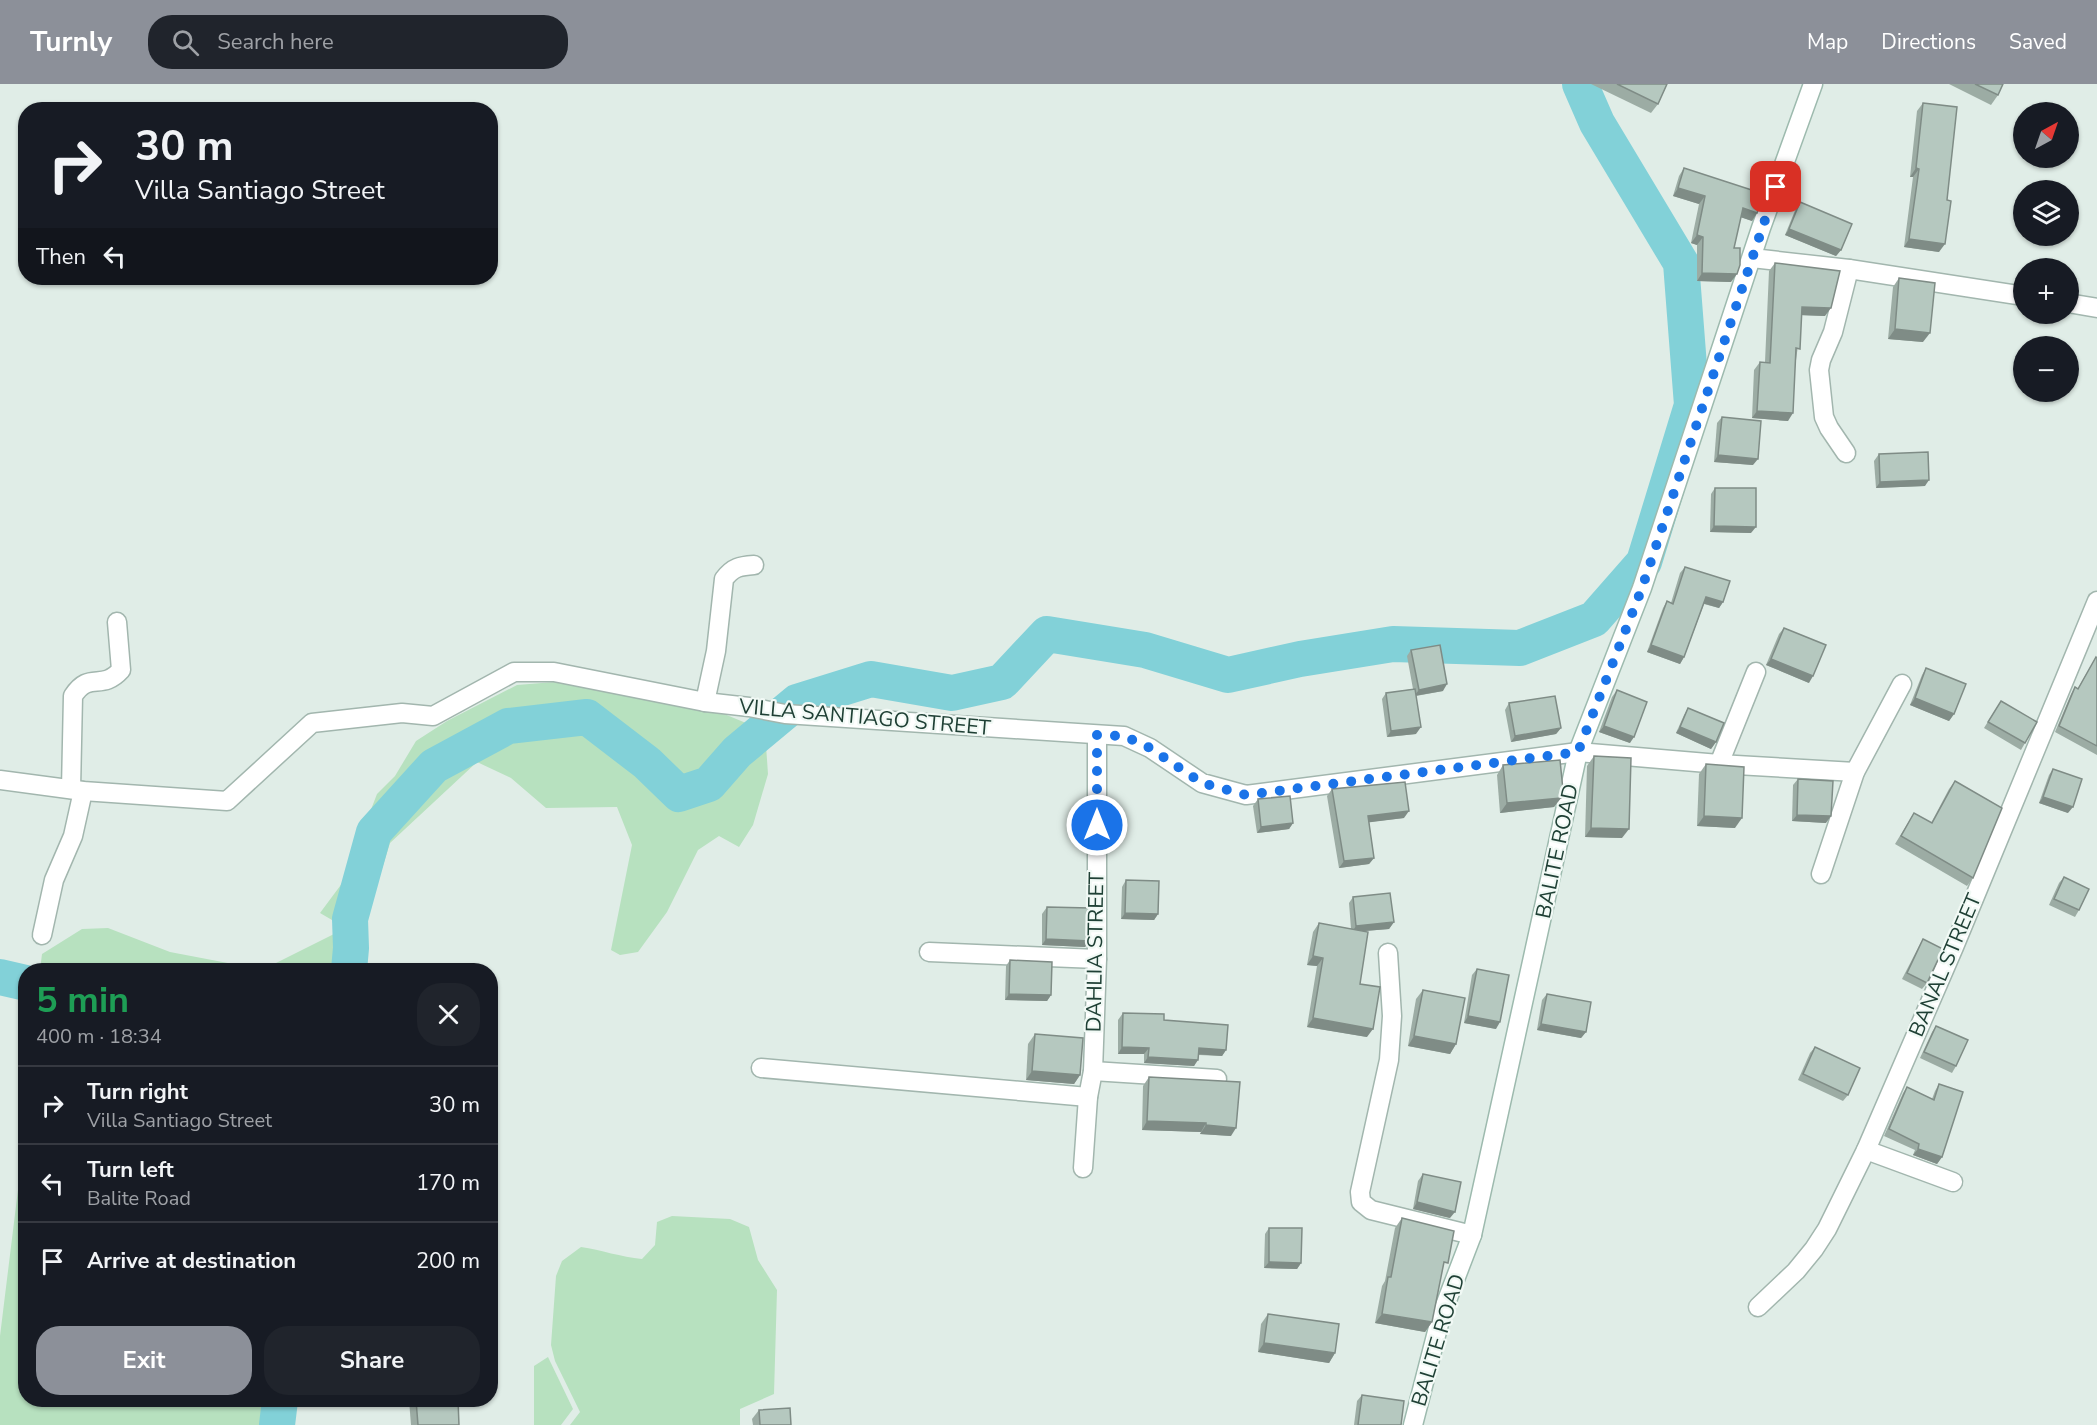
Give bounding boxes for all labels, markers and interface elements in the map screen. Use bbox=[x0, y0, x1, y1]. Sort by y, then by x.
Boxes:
search box bbox=[148, 15, 568, 69]
text: Turnly bbox=[30, 23, 112, 61]
icon: search bbox=[169, 26, 202, 59]
text: Search here bbox=[217, 27, 334, 57]
text: Map bbox=[1807, 28, 1848, 56]
text: Directions bbox=[1881, 28, 1976, 56]
text: Saved bbox=[2009, 28, 2067, 56]
north arrow bbox=[2013, 102, 2079, 168]
map controls bbox=[2013, 102, 2079, 402]
text: 30 m bbox=[135, 118, 234, 175]
icon: right bbox=[36, 126, 114, 204]
pin bbox=[1750, 161, 1801, 212]
icon: arrive bbox=[1759, 170, 1792, 203]
text: Villa Santiago Street bbox=[135, 172, 385, 209]
button: layers bbox=[2013, 180, 2079, 246]
icon: left bbox=[98, 240, 131, 273]
text: Then bbox=[36, 242, 86, 272]
button: + bbox=[2013, 258, 2079, 324]
button: − bbox=[2013, 336, 2079, 402]
street label: VILLA SANTIAGO STREET bbox=[737, 692, 992, 742]
street label: BALITE ROAD bbox=[1529, 781, 1585, 921]
position arrow bbox=[1065, 793, 1129, 857]
street label: DAHLIA STREET bbox=[1080, 871, 1110, 1032]
street label: BANAL STREET bbox=[1902, 889, 1988, 1041]
text: 5 min bbox=[36, 976, 129, 1025]
button: close bbox=[417, 983, 480, 1046]
text: 400 m · 18:34 bbox=[36, 1023, 162, 1050]
text: Turn right bbox=[87, 1077, 188, 1107]
icon: right bbox=[36, 1089, 69, 1122]
text: 30 m bbox=[429, 1090, 480, 1120]
text: Villa Santiago Street bbox=[87, 1107, 272, 1134]
text: Turn left bbox=[87, 1155, 174, 1185]
icon: left bbox=[36, 1167, 69, 1200]
text: 170 m bbox=[416, 1168, 480, 1198]
text: Balite Road bbox=[87, 1185, 191, 1212]
icon: arrive bbox=[36, 1245, 69, 1278]
text: Arrive at destination bbox=[87, 1246, 296, 1276]
text: 200 m bbox=[416, 1246, 480, 1276]
street label: BALITE ROAD bbox=[1405, 1270, 1471, 1410]
button: Exit bbox=[36, 1326, 252, 1395]
button: Share bbox=[264, 1326, 480, 1395]

